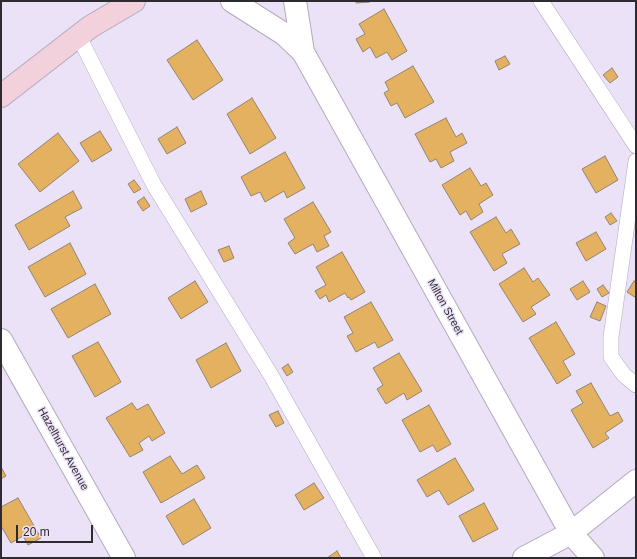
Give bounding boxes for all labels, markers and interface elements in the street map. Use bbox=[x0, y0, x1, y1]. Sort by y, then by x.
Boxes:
street label: Milton Street bbox=[424, 277, 466, 337]
street label: Hazelhurst Avenue bbox=[35, 405, 91, 493]
scale bar bbox=[18, 517, 95, 543]
text: 20 m bbox=[23, 525, 50, 539]

